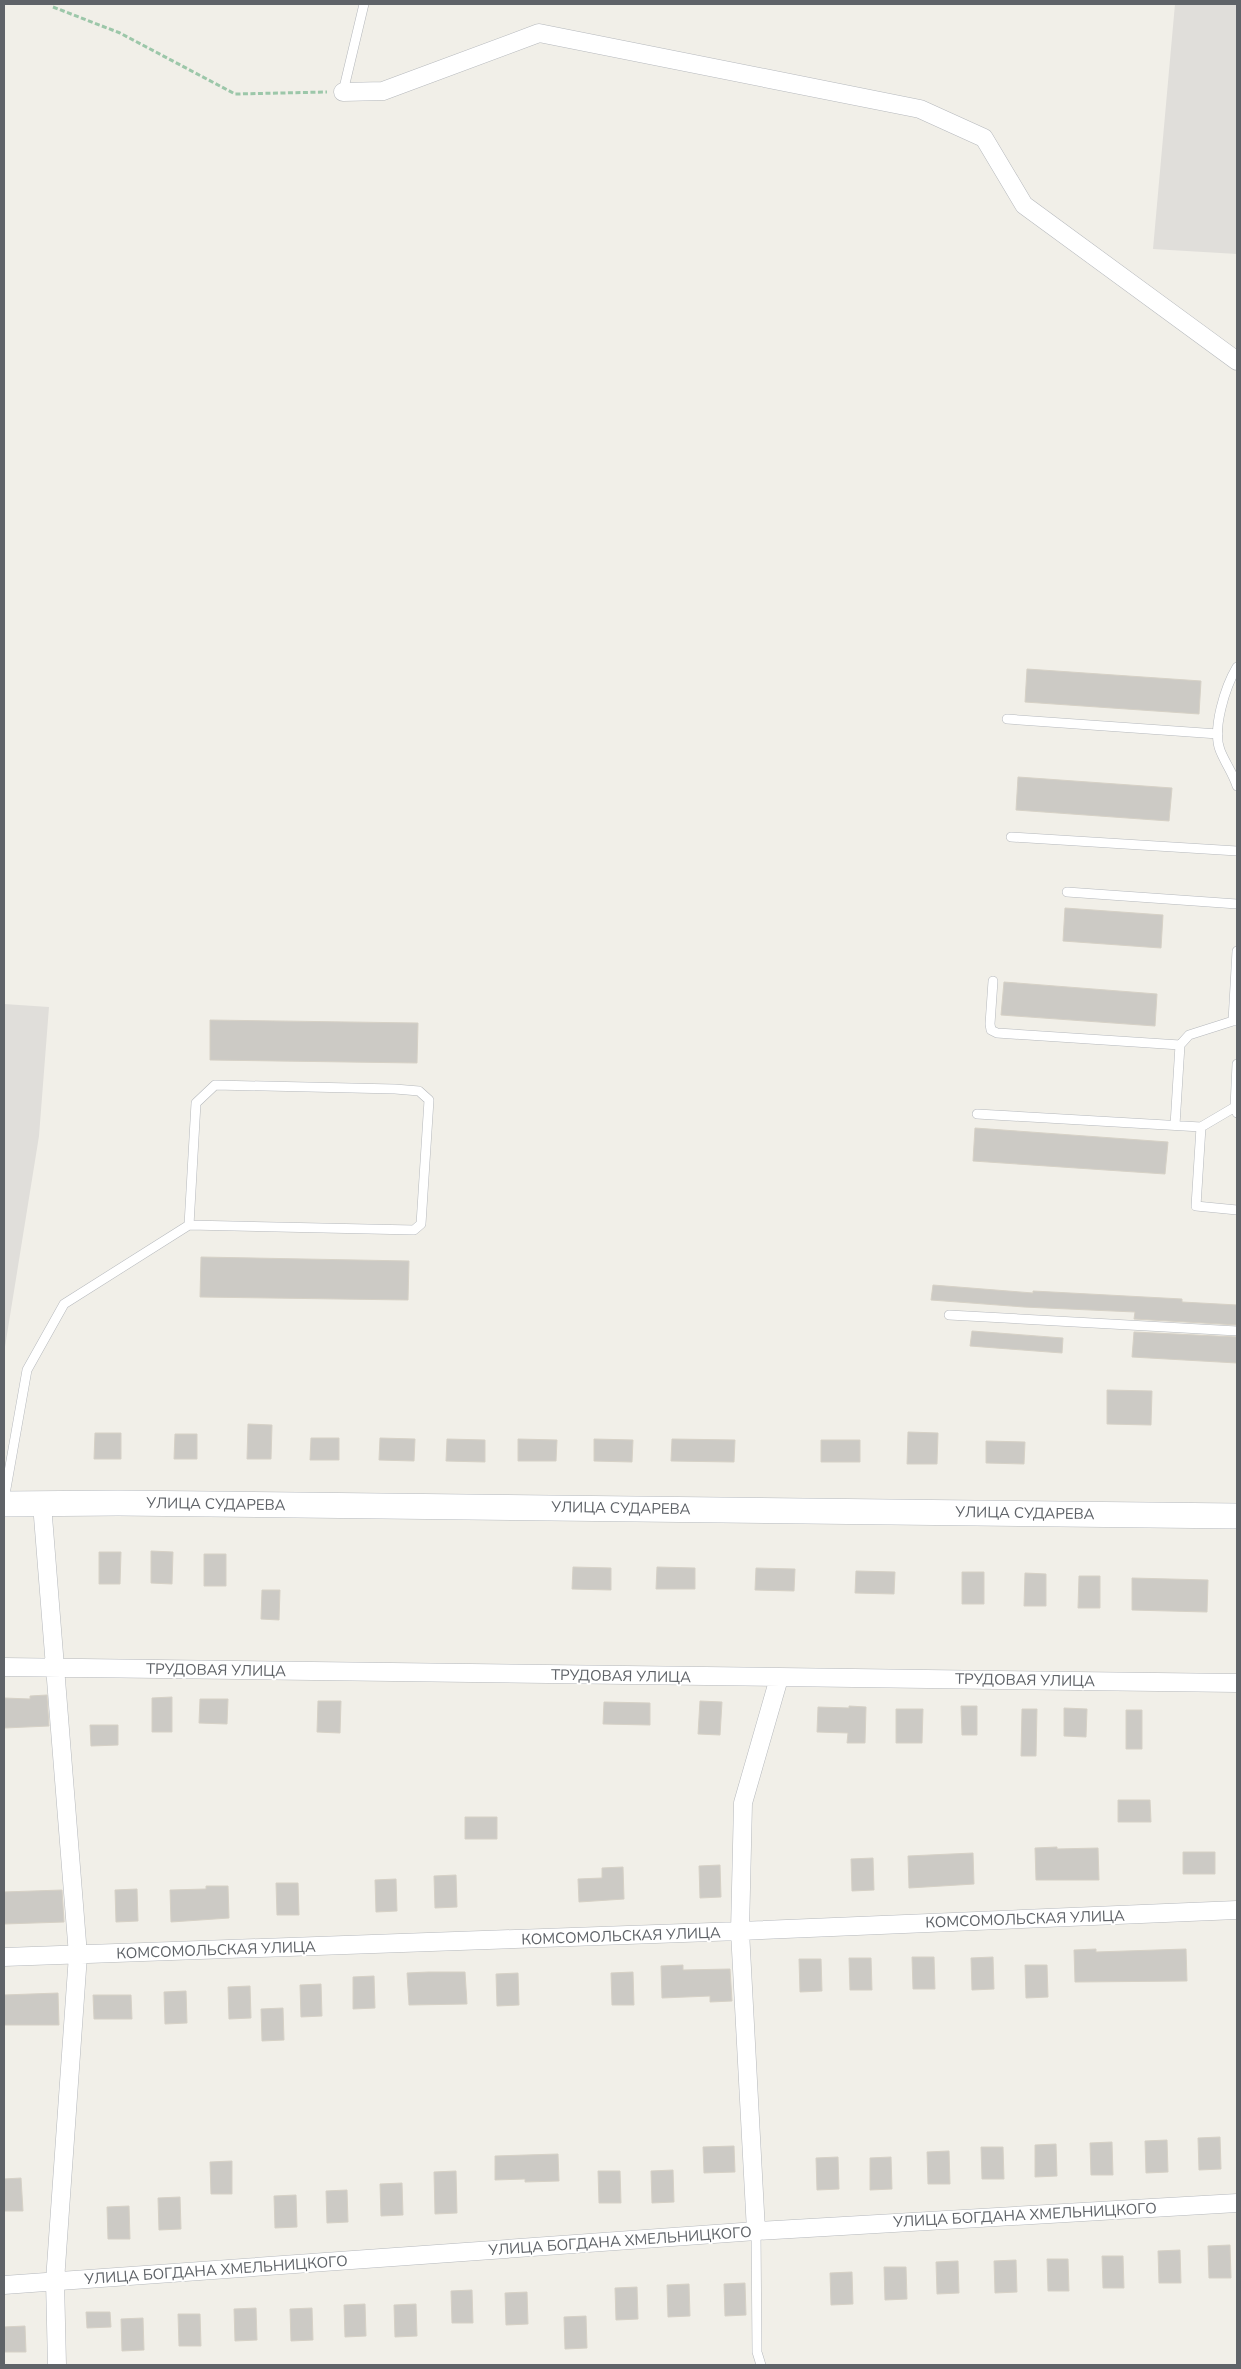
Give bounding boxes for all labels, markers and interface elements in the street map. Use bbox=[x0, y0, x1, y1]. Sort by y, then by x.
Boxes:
street label: УЛИЦА СУДАРЕВА bbox=[145, 1493, 286, 1515]
street label: УЛИЦА СУДАРЕВА bbox=[550, 1497, 691, 1519]
street label: УЛИЦА СУДАРЕВА bbox=[954, 1502, 1095, 1524]
street label: ТРУДОВАЯ УЛИЦА bbox=[146, 1659, 286, 1681]
street label: ТРУДОВАЯ УЛИЦА bbox=[551, 1665, 691, 1687]
street label: ТРУДОВАЯ УЛИЦА bbox=[955, 1669, 1095, 1691]
street label: КОМСОМОЛЬСКАЯ УЛИЦА bbox=[925, 1906, 1125, 1932]
street label: КОМСОМОЛЬСКАЯ УЛИЦА bbox=[521, 1923, 721, 1949]
street label: КОМСОМОЛЬСКАЯ УЛИЦА bbox=[116, 1937, 316, 1963]
street label: УЛИЦА БОГДАНА ХМЕЛЬНИЦКОГО bbox=[892, 2198, 1157, 2232]
street label: УЛИЦА БОГДАНА ХМЕЛЬНИЦКОГО bbox=[487, 2222, 752, 2260]
street label: УЛИЦА БОГДАНА ХМЕЛЬНИЦКОГО bbox=[83, 2251, 348, 2289]

